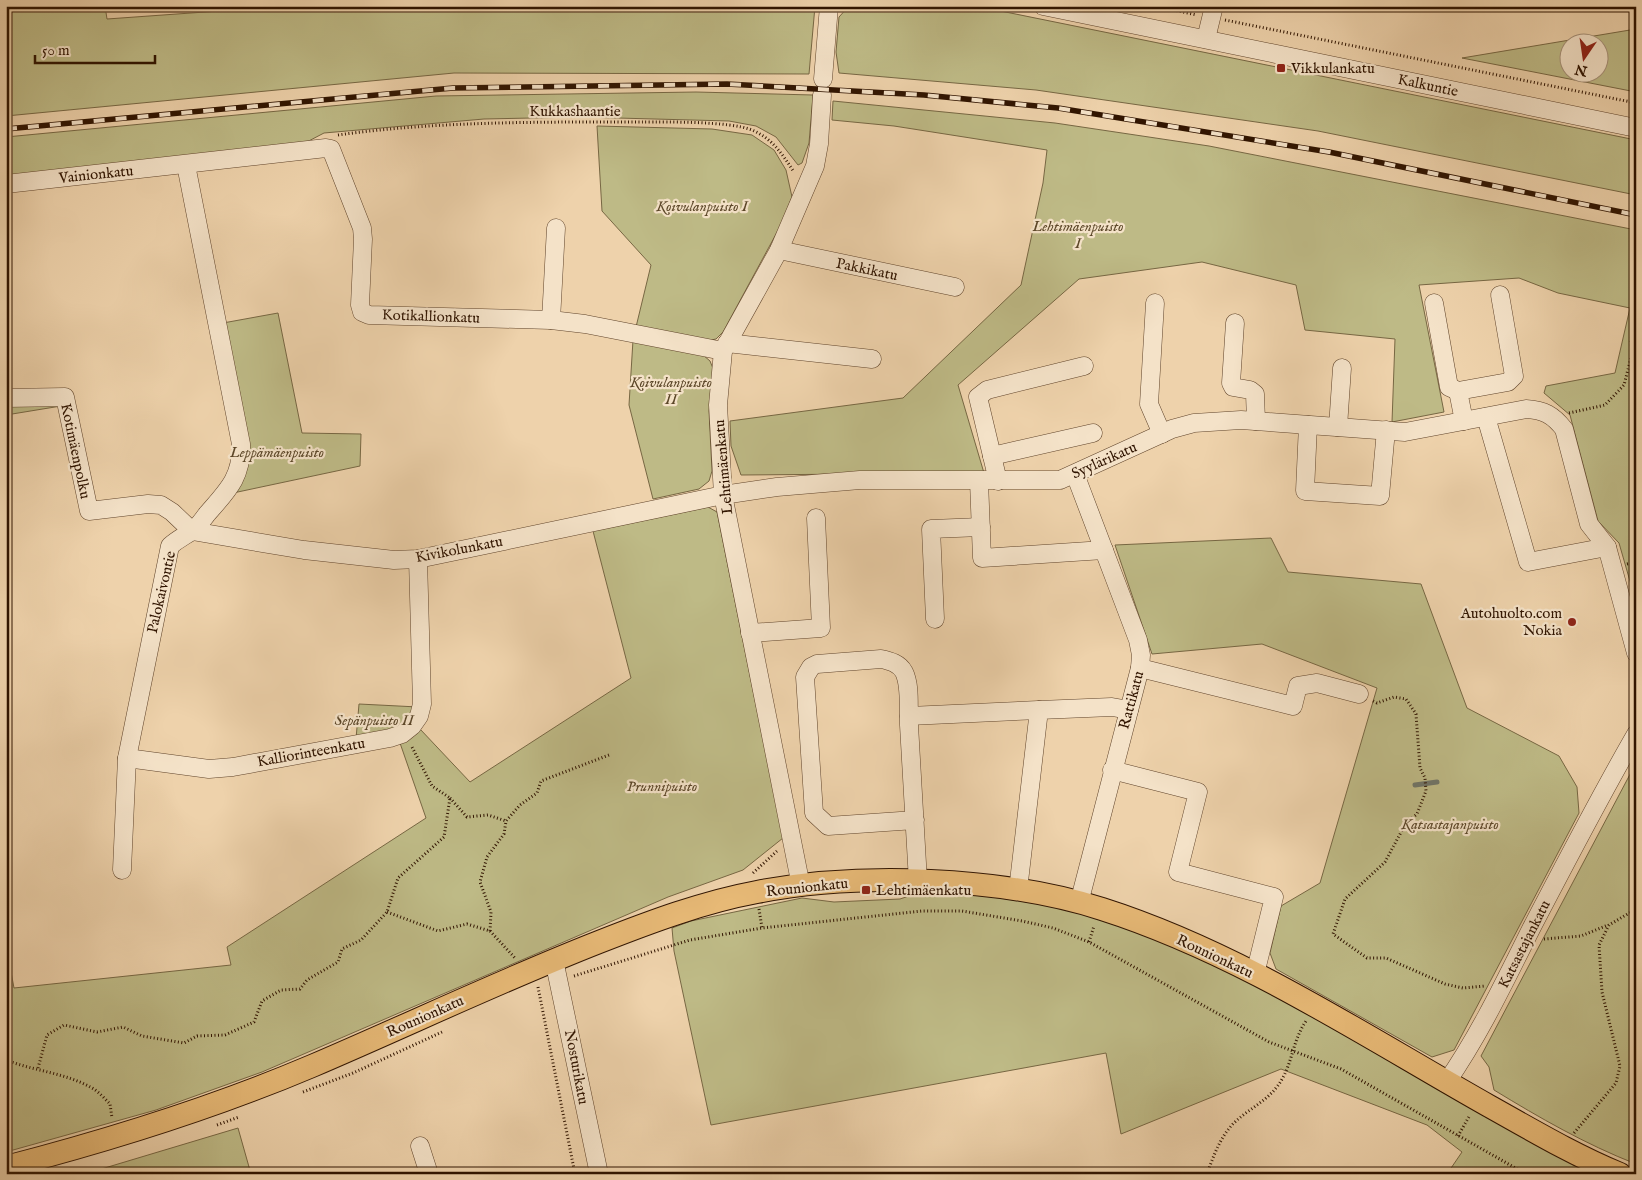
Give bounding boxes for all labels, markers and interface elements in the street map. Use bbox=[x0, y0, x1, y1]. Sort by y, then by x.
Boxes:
scale bar bbox=[35, 32, 155, 64]
north arrow bbox=[1560, 32, 1610, 82]
text: 50 m bbox=[42, 41, 70, 60]
place label: Vikkulankatu bbox=[1290, 59, 1375, 78]
text: N bbox=[1573, 60, 1590, 80]
marker: Vikkulankatu bbox=[1275, 62, 1287, 74]
street label: Kalkuntie bbox=[1396, 70, 1460, 101]
street label: Kukkashaantie bbox=[529, 102, 621, 121]
street label: Vainionkatu bbox=[57, 161, 134, 188]
park label: Koivulanpuisto I bbox=[655, 197, 749, 216]
park label: Lehtimäenpuisto I bbox=[1031, 217, 1124, 253]
street label: Pakkikatu bbox=[834, 254, 900, 285]
street label: Kotikallionkatu bbox=[382, 305, 481, 328]
park label: Koivulanpuisto II bbox=[629, 373, 712, 409]
street label: Kotimäenpolku bbox=[56, 402, 95, 501]
street label: Lehtimäenkatu bbox=[710, 419, 737, 515]
street label: Syylärikatu bbox=[1069, 438, 1140, 483]
park label: Leppämäenpuisto bbox=[229, 443, 324, 462]
street label: Kivikolunkatu bbox=[414, 532, 505, 567]
street label: Palokaivontie bbox=[143, 549, 180, 635]
place label: Autohuolto.com Nokia bbox=[1460, 604, 1563, 640]
marker: Autohuolto.com Nokia bbox=[1566, 616, 1578, 628]
street label: Rattikatu bbox=[1115, 669, 1148, 731]
park label: Sepänpuisto II bbox=[334, 711, 415, 730]
street label: Kalliorinteenkatu bbox=[256, 734, 367, 771]
park label: Prunnipuisto bbox=[627, 777, 697, 796]
park label: Katsastajanpuisto bbox=[1400, 815, 1499, 834]
street label: Rounionkatu bbox=[765, 874, 849, 901]
place label: Lehtimäenkatu bbox=[876, 881, 971, 900]
marker: Lehtimäenkatu bbox=[860, 884, 872, 896]
street label: Katsastajankatu bbox=[1494, 897, 1555, 992]
street label: Rounionkatu bbox=[1173, 930, 1256, 983]
street label: Rounionkatu bbox=[384, 991, 467, 1042]
street label: Nosturikatu bbox=[560, 1028, 593, 1106]

